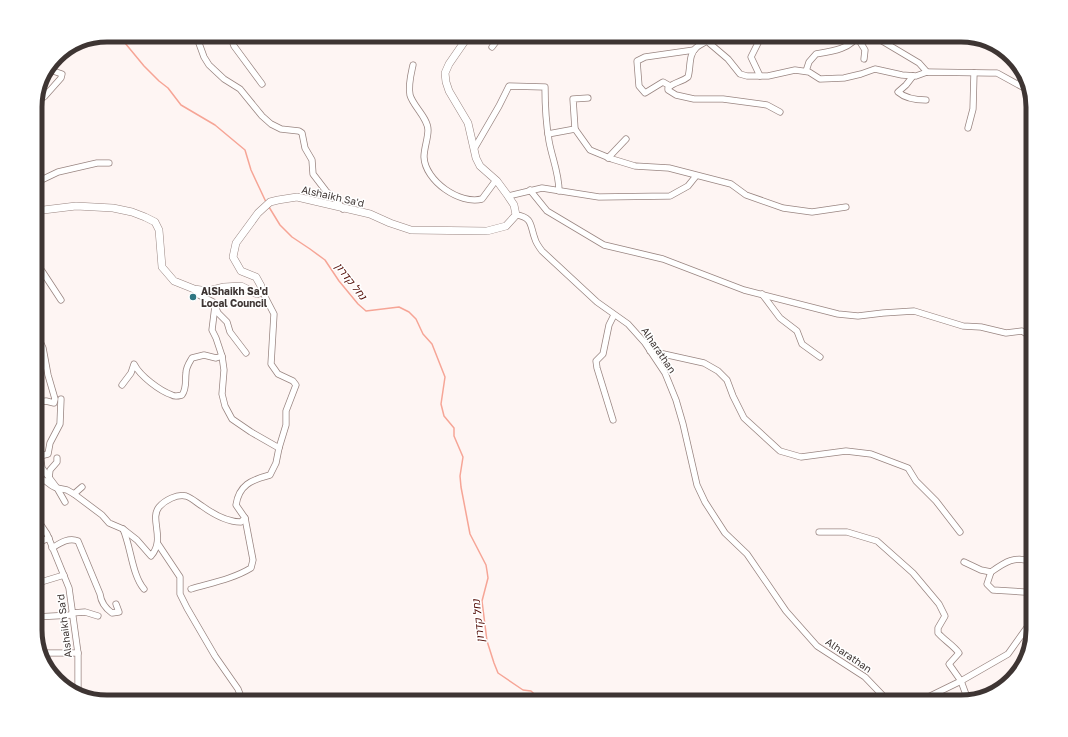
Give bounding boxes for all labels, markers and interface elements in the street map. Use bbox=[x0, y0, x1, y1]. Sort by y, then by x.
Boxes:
street label: Alshaikh Sa'd bbox=[300, 183, 366, 209]
water label: נחל קדרון bbox=[332, 260, 371, 303]
place label: AlShaikh Sa'd Local Council bbox=[201, 285, 268, 309]
marker: AlShaikh Sa'd Local Council bbox=[188, 292, 198, 302]
street label: Alharathan bbox=[639, 325, 679, 375]
street label: Alshaikh Sa'd bbox=[54, 594, 74, 658]
water label: נחל קדרון bbox=[469, 598, 487, 643]
street label: Alharathan bbox=[824, 635, 874, 675]

